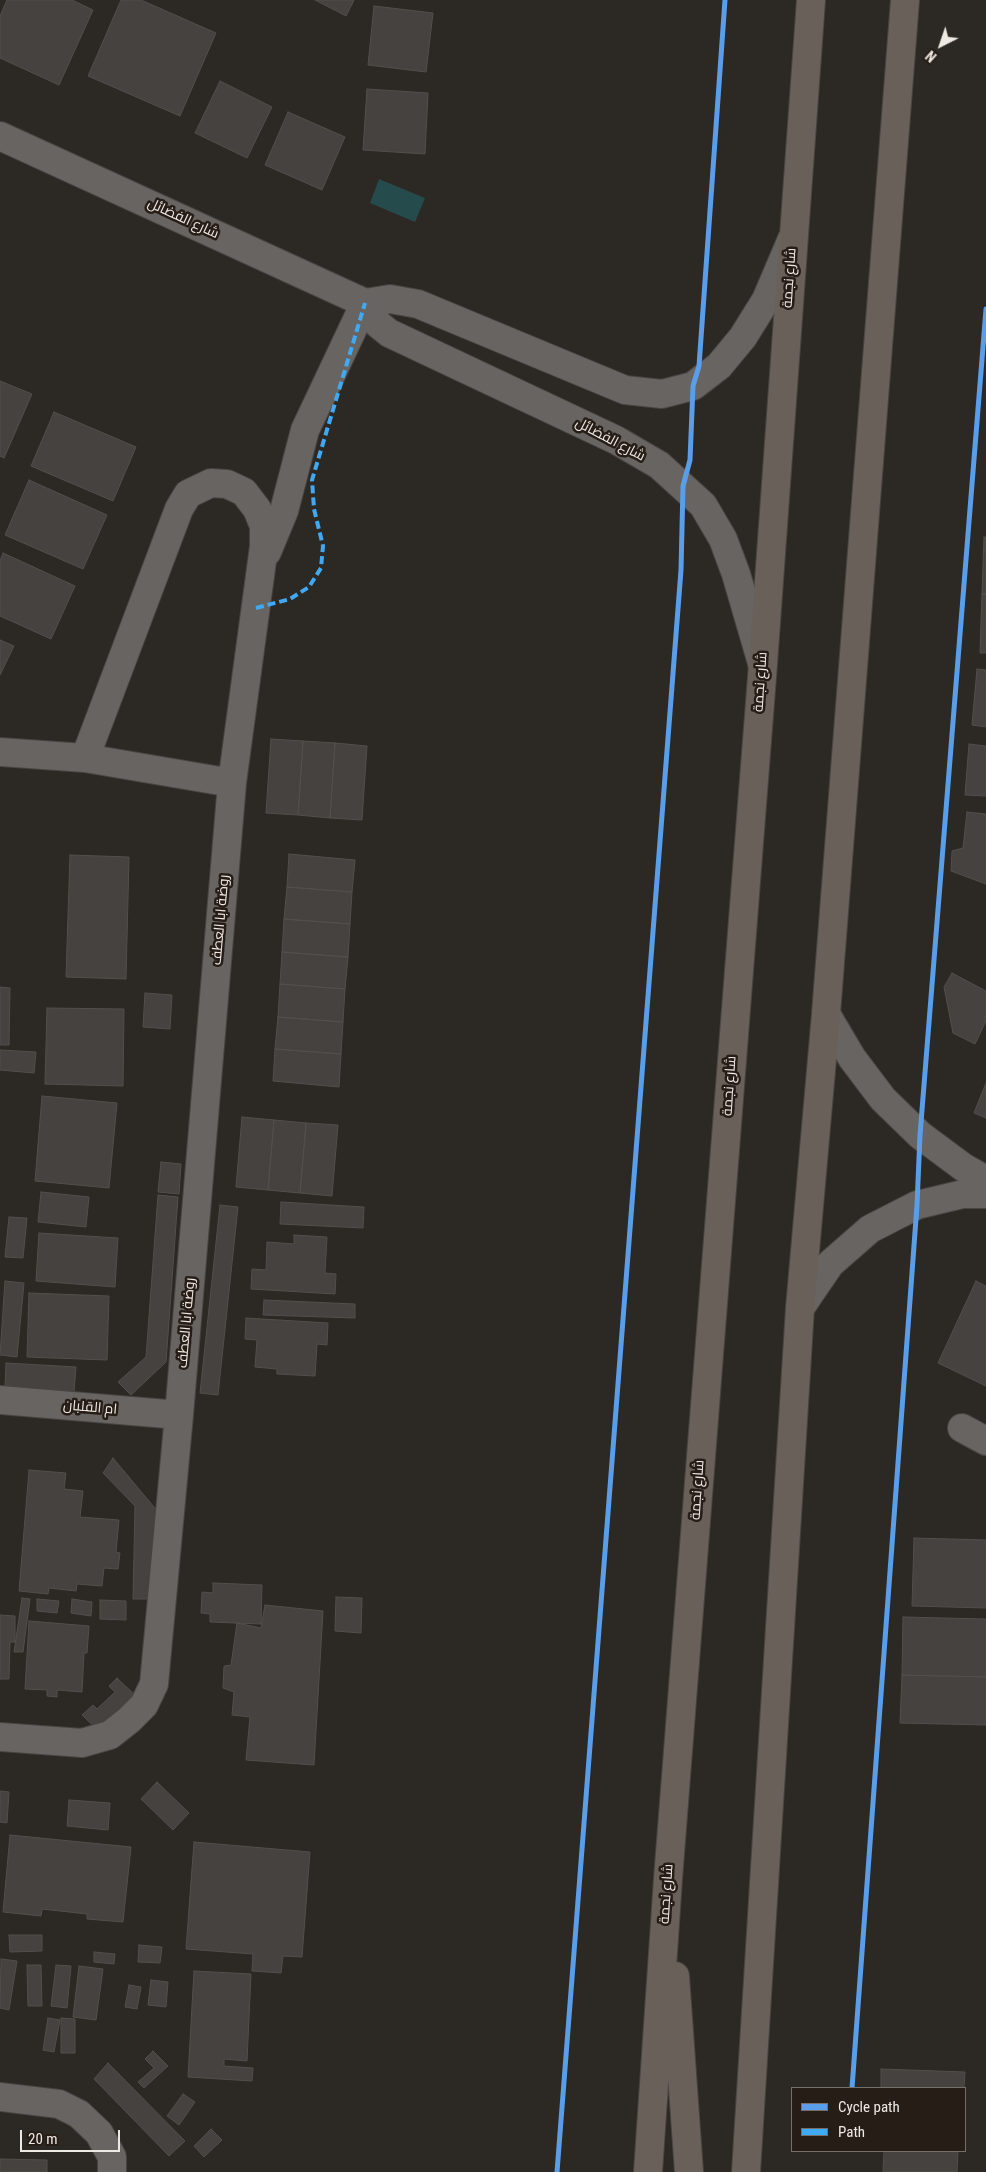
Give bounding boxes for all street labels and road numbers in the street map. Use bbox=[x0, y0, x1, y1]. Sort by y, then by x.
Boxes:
street label: شارع الفضائل bbox=[145, 195, 221, 243]
street label: شارع نجمة bbox=[780, 247, 800, 309]
street label: شارع الفضائل bbox=[572, 415, 648, 465]
street label: شارع نجمة bbox=[751, 651, 771, 713]
street label: روضة ابا العطف bbox=[209, 874, 233, 966]
street label: شارع نجمة bbox=[720, 1055, 740, 1117]
street label: روضة ابا العطف bbox=[175, 1277, 199, 1369]
street label: ام القلبان bbox=[62, 1397, 118, 1419]
street label: شارع نجمة bbox=[688, 1459, 708, 1521]
street label: شارع نجمة bbox=[657, 1863, 677, 1925]

